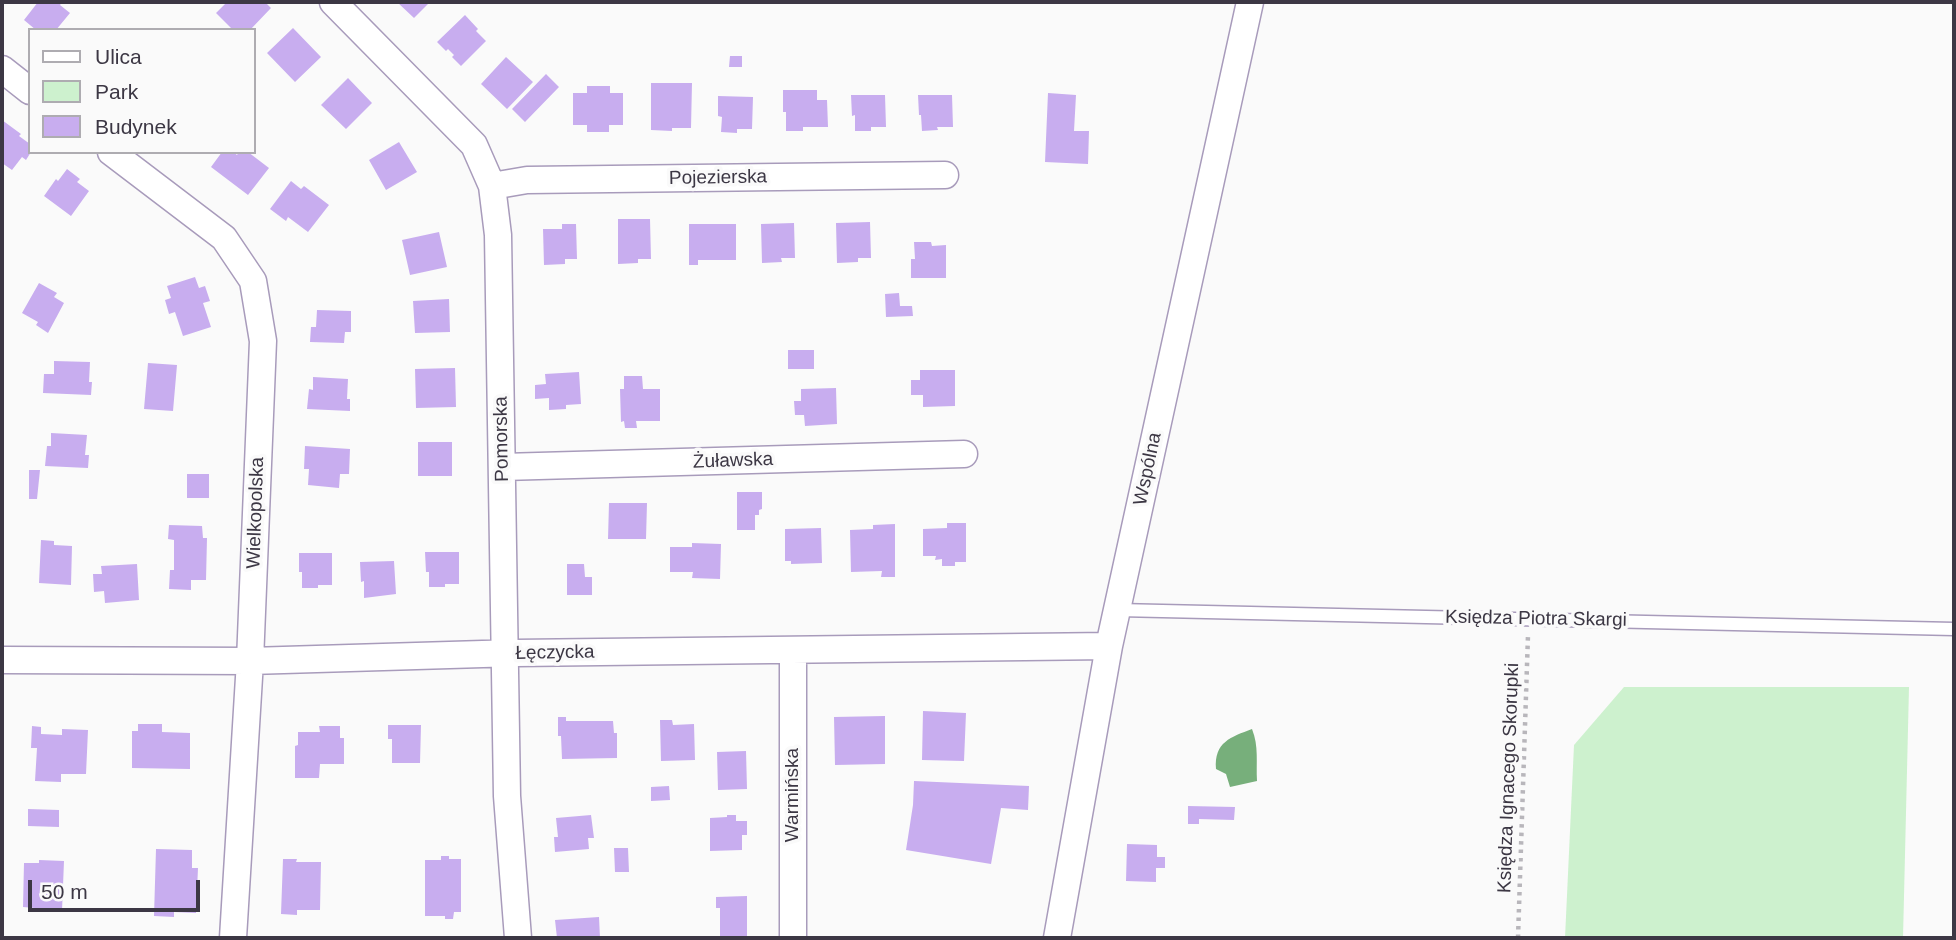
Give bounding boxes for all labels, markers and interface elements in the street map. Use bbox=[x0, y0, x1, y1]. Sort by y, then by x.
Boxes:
legend bbox=[28, 28, 256, 154]
text: Ulica bbox=[95, 45, 142, 68]
text: Park bbox=[95, 80, 138, 103]
text: Budynek bbox=[95, 115, 177, 138]
street label: Pojezierska bbox=[669, 166, 767, 190]
street label: Pomorska bbox=[490, 396, 514, 482]
street label: Wspólna bbox=[1129, 430, 1167, 508]
street label: Żuławska bbox=[693, 448, 773, 474]
street label: Wielkopolska bbox=[243, 457, 269, 569]
street label: Księdza Piotra Skargi bbox=[1445, 606, 1627, 632]
street label: Łęczycka bbox=[515, 641, 595, 665]
street label: Księdza Ignacego Skorupki bbox=[1494, 663, 1524, 893]
street label: Warmińska bbox=[782, 748, 804, 842]
scale bar bbox=[32, 866, 203, 910]
text: 50 m bbox=[41, 880, 88, 903]

